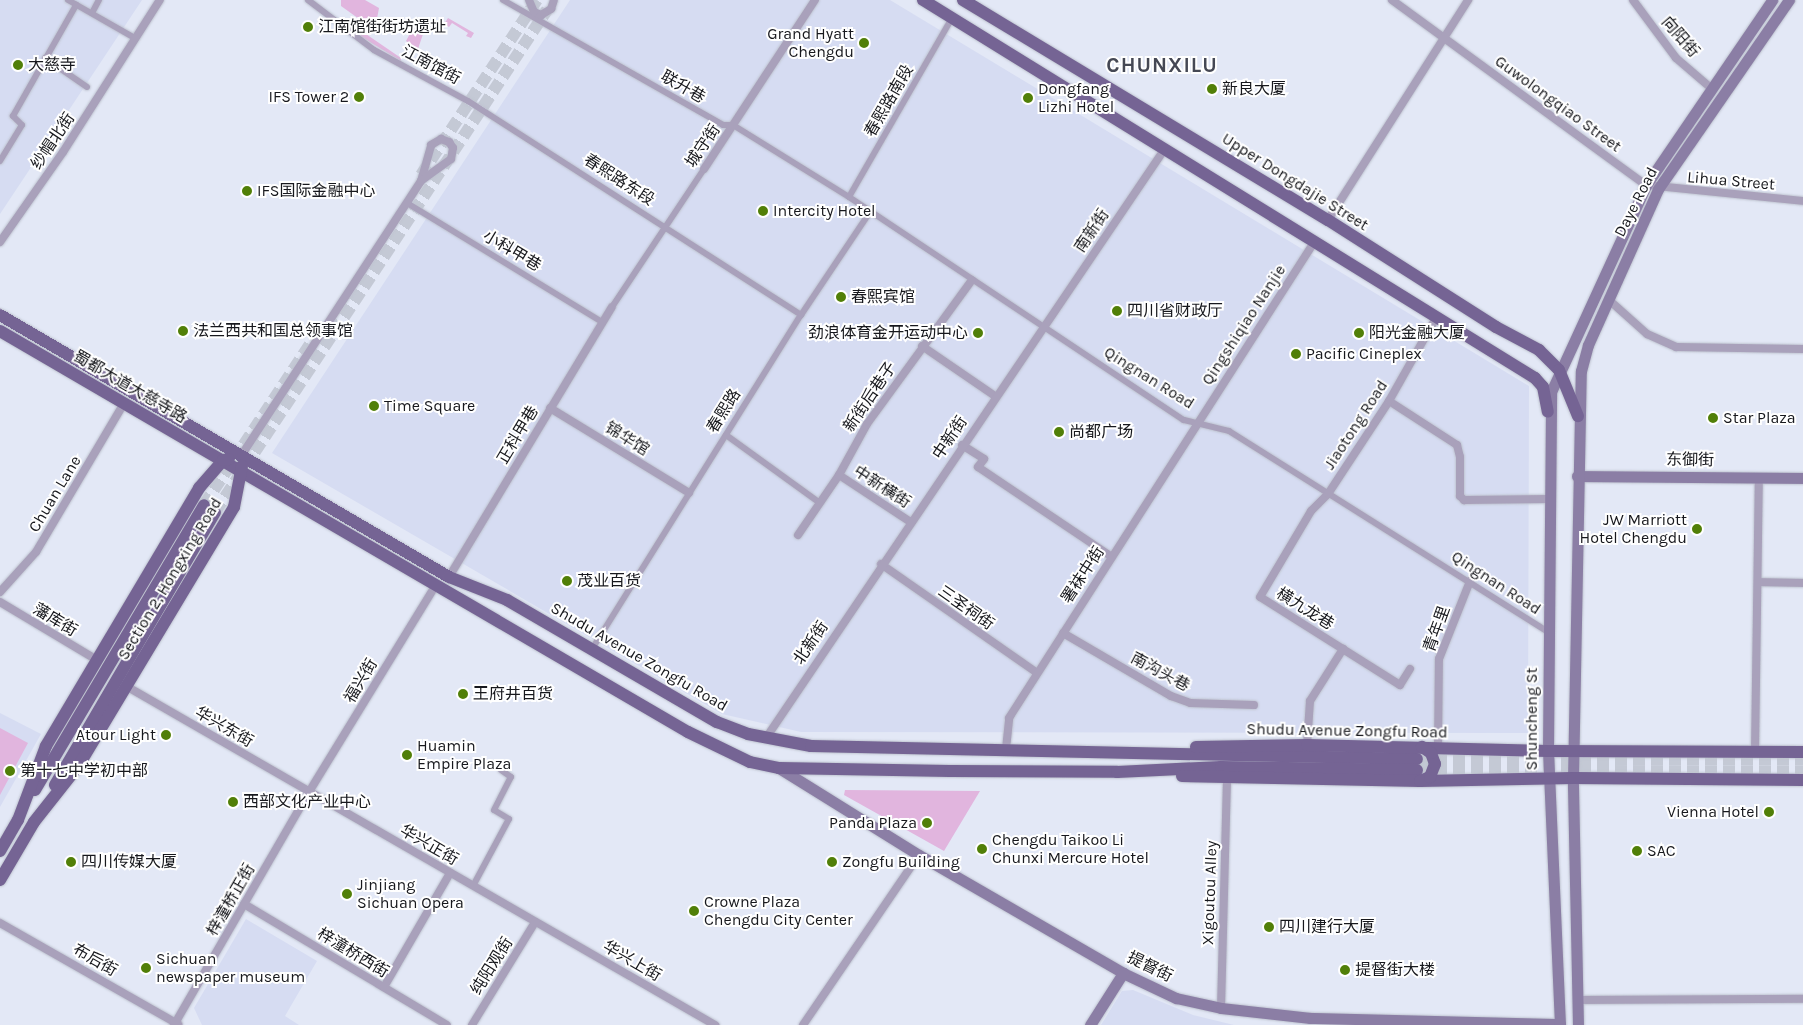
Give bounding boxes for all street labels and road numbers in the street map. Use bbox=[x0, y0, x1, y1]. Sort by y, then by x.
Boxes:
street label: 向阳街 bbox=[1657, 13, 1703, 61]
street label: 江南馆街 bbox=[398, 42, 464, 88]
street label: Guwolongqiao Street bbox=[1491, 52, 1625, 156]
street label: 春熙路南段 bbox=[861, 62, 917, 140]
street label: 联升巷 bbox=[657, 67, 709, 107]
street label: 纱帽北街 bbox=[27, 109, 79, 173]
street label: 城守街 bbox=[682, 121, 724, 171]
street label: Upper Dongdajie Street bbox=[1218, 129, 1372, 235]
street label: 春熙路东段 bbox=[580, 150, 658, 210]
street label: Daye Road bbox=[1610, 164, 1662, 240]
street label: Lihua Street bbox=[1686, 168, 1776, 194]
street label: 南新街 bbox=[1071, 206, 1113, 256]
street label: 小科甲巷 bbox=[480, 226, 544, 276]
street label: Qingshiqiao Nanjie bbox=[1198, 261, 1290, 389]
street label: Qingnan Road bbox=[1100, 343, 1198, 413]
street label: 蜀都大道大慈寺路 bbox=[70, 347, 190, 427]
street label: 新街后巷子 bbox=[840, 358, 900, 436]
street label: Jiaotong Road bbox=[1320, 377, 1392, 473]
street label: 春熙路 bbox=[703, 386, 745, 436]
street label: 正科甲巷 bbox=[493, 403, 543, 467]
street label: 中新街 bbox=[929, 413, 971, 463]
street label: 锦华馆 bbox=[602, 418, 652, 460]
street label: 东御街 bbox=[1666, 450, 1714, 470]
street label: Chuan Lane bbox=[25, 452, 85, 536]
street label: 中新横街 bbox=[850, 462, 914, 512]
street label: Section 2, Hongxing Road bbox=[114, 494, 226, 664]
street label: 署袜中街 bbox=[1058, 543, 1108, 607]
street label: Qingnan Road bbox=[1448, 547, 1544, 619]
street label: 三圣祠街 bbox=[934, 582, 998, 634]
street label: 横九龙巷 bbox=[1273, 584, 1337, 634]
street label: Shudu Avenue Zongfu Road bbox=[547, 598, 731, 716]
street label: 藩库街 bbox=[29, 599, 81, 641]
street label: 青年里 bbox=[1420, 603, 1454, 655]
street label: 北新街 bbox=[790, 618, 832, 668]
street label: 南沟头巷 bbox=[1127, 649, 1193, 695]
street label: 福兴街 bbox=[340, 655, 382, 707]
street label: Shuncheng St bbox=[1522, 668, 1542, 770]
street label: 华兴东街 bbox=[191, 703, 257, 751]
street label: Shudu Avenue Zongfu Road bbox=[1246, 720, 1448, 742]
street label: 华兴正街 bbox=[396, 821, 462, 869]
street label: Xigoutou Alley bbox=[1199, 840, 1221, 946]
street label: 梓潼桥正街 bbox=[203, 861, 259, 939]
street label: 梓潼桥西街 bbox=[314, 924, 392, 982]
street label: 纯阳观街 bbox=[467, 934, 517, 998]
street label: 华兴上街 bbox=[599, 937, 665, 985]
street label: 布后街 bbox=[69, 940, 121, 980]
street label: 提督街 bbox=[1124, 948, 1176, 986]

